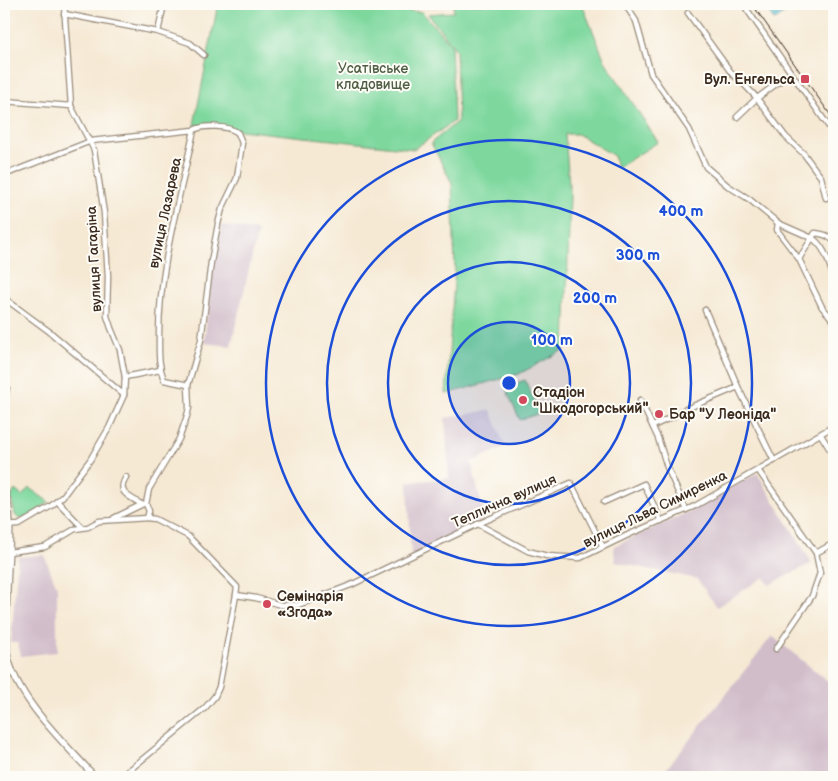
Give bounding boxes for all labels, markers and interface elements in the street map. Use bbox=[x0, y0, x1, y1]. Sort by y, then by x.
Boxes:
park label: Усатівське кладовище bbox=[336, 60, 410, 93]
place label: Вул. Енгельса bbox=[704, 71, 796, 88]
marker: Вул. Енгельса bbox=[799, 73, 811, 85]
street label: вулиця Лазарева bbox=[145, 155, 185, 270]
text: 400 m bbox=[659, 202, 703, 221]
street label: вулиця Гагаріна bbox=[83, 205, 105, 313]
text: 300 m bbox=[616, 246, 660, 265]
text: 200 m bbox=[573, 289, 617, 308]
text: 100 m bbox=[531, 331, 573, 350]
centre of rings bbox=[500, 374, 518, 392]
place label: Стадіон "Шкодогорський" bbox=[533, 384, 649, 417]
marker: Стадіон "Шкодогорський" bbox=[517, 394, 529, 406]
place label: Бар "У Леоніда" bbox=[669, 406, 776, 423]
marker: Бар "У Леоніда" bbox=[653, 408, 665, 420]
street label: вулиця Льва Симиренка bbox=[580, 466, 730, 551]
street label: Теплична вулиця bbox=[449, 470, 559, 532]
place label: Семінарія «Згода» bbox=[277, 588, 344, 621]
marker: Семінарія «Згода» bbox=[261, 598, 273, 610]

